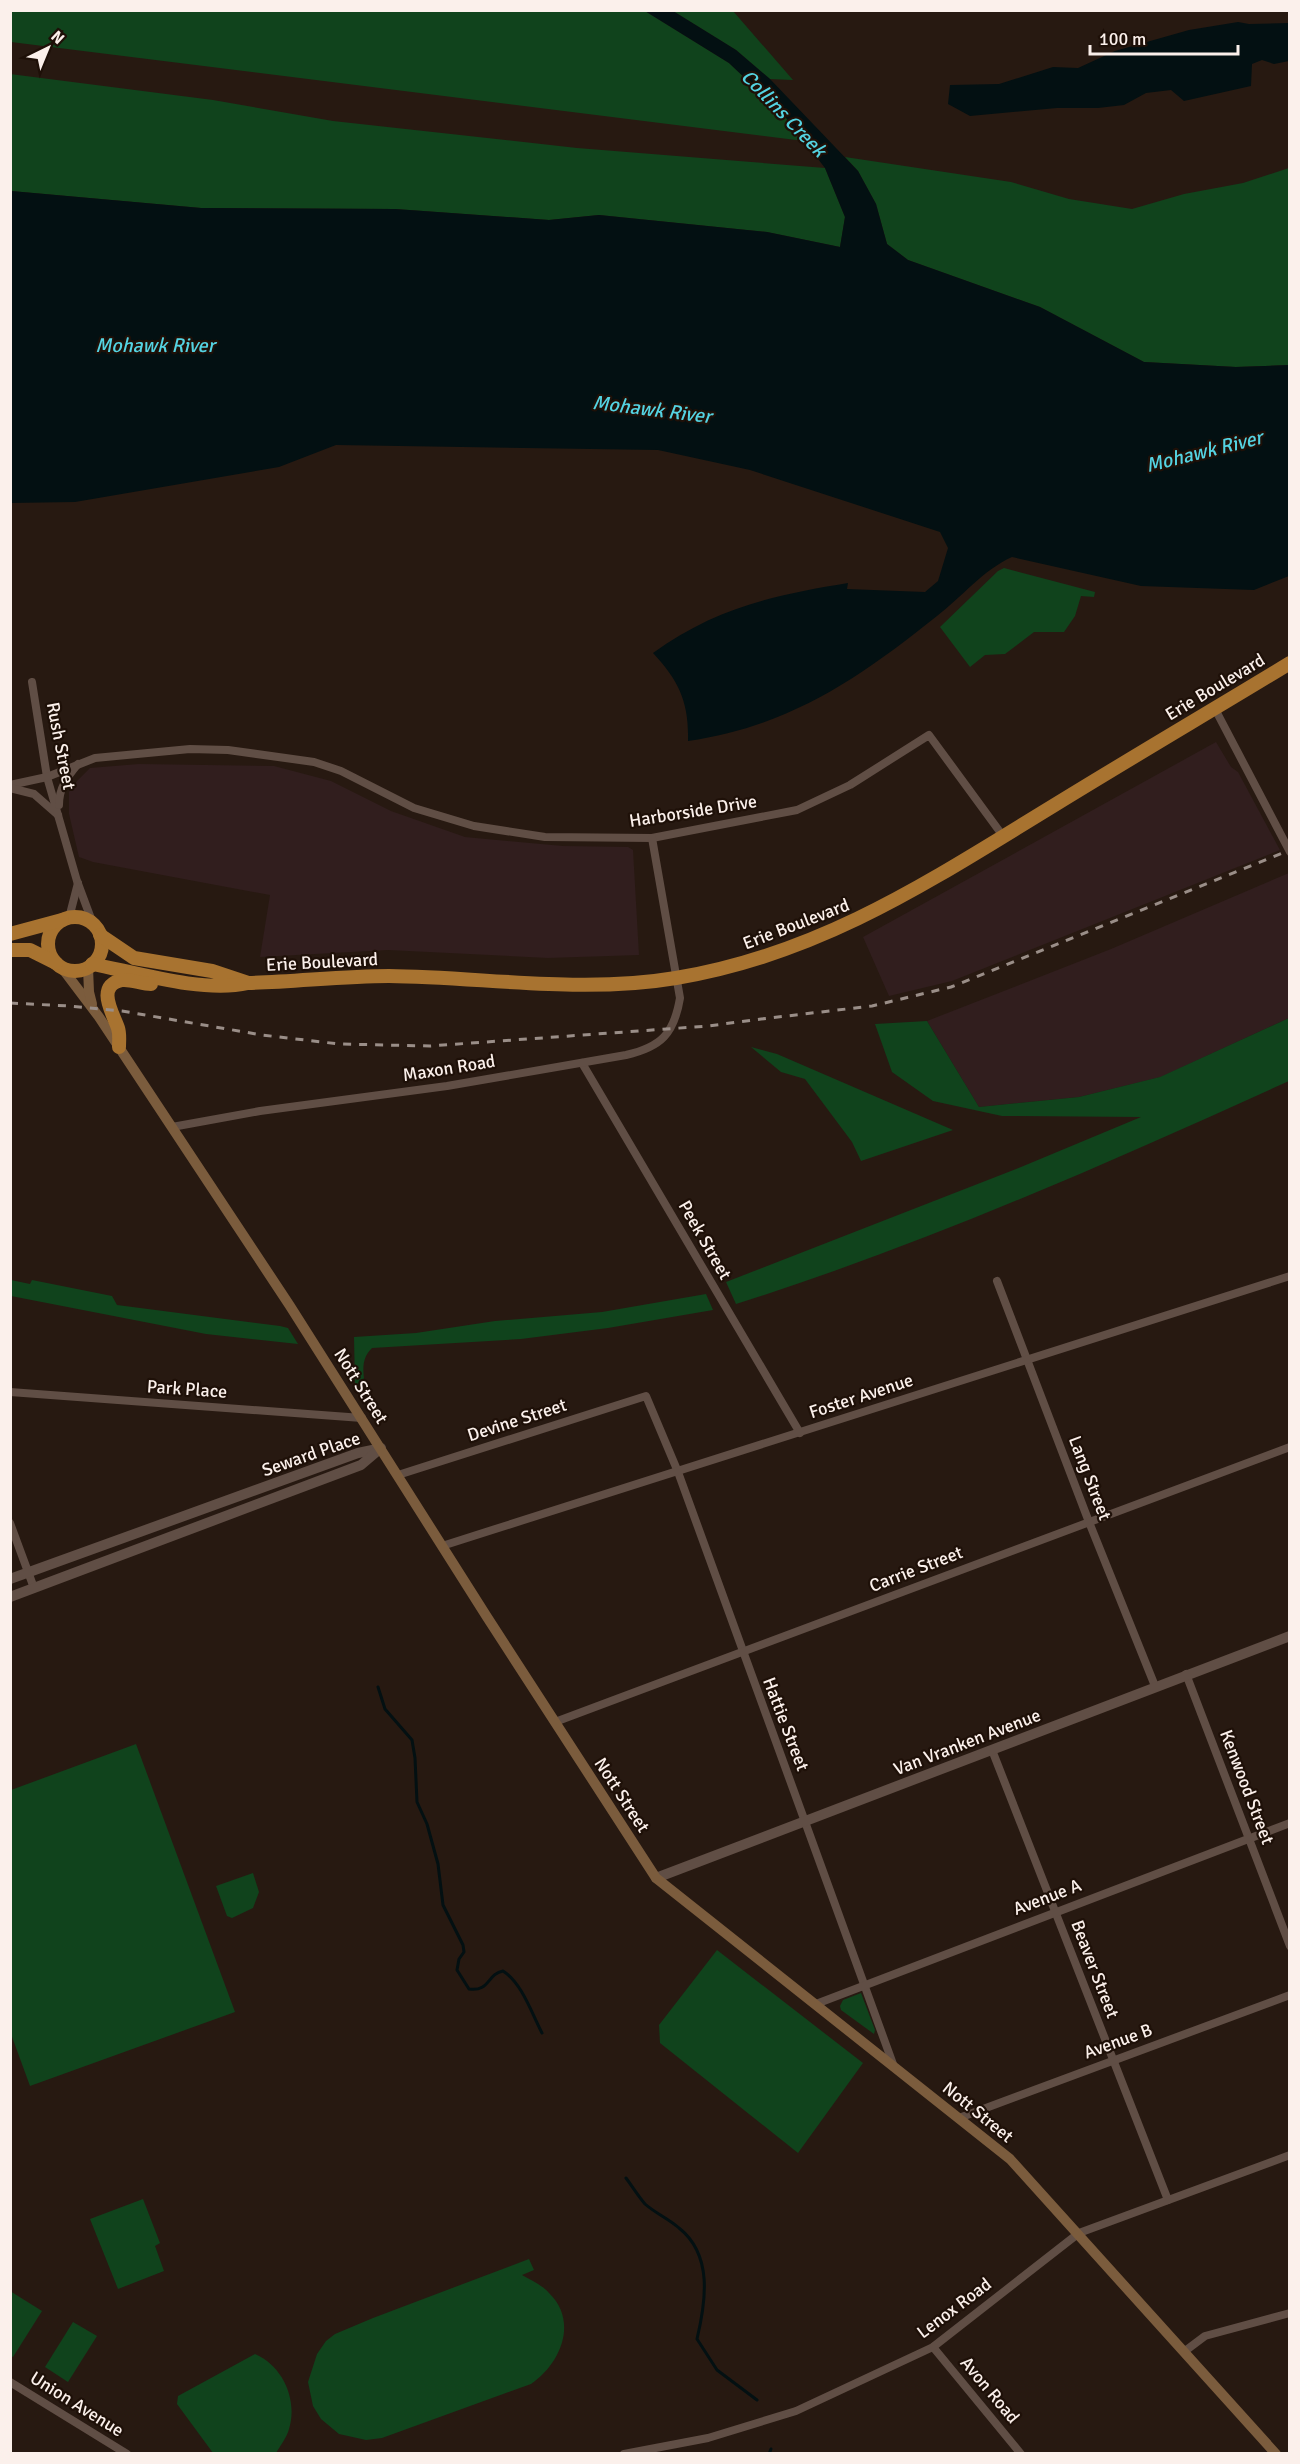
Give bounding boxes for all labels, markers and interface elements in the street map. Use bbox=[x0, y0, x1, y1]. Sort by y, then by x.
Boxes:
north arrow bbox=[18, 18, 78, 78]
scale bar bbox=[1090, 18, 1238, 56]
text: N bbox=[47, 27, 68, 49]
text: 100 m bbox=[1099, 28, 1146, 50]
water label: Collins Creek bbox=[736, 64, 833, 164]
water label: Mohawk River bbox=[95, 333, 217, 358]
water label: Mohawk River bbox=[591, 390, 715, 430]
water label: Mohawk River bbox=[1143, 424, 1268, 478]
street label: Erie Boulevard bbox=[1161, 649, 1269, 725]
street label: Rush Street bbox=[42, 700, 80, 792]
street label: Harborside Drive bbox=[628, 790, 758, 832]
street label: Erie Boulevard bbox=[740, 894, 852, 954]
street label: Erie Boulevard bbox=[265, 948, 379, 976]
street label: Maxon Road bbox=[401, 1050, 497, 1086]
street label: Peek Street bbox=[674, 1197, 736, 1283]
street label: Nott Street bbox=[329, 1344, 393, 1428]
street label: Foster Avenue bbox=[806, 1369, 916, 1423]
street label: Park Place bbox=[146, 1375, 228, 1403]
street label: Devine Street bbox=[465, 1394, 569, 1446]
street label: Seward Place bbox=[259, 1427, 363, 1481]
street label: Lang Street bbox=[1064, 1433, 1116, 1523]
street label: Carrie Street bbox=[866, 1541, 966, 1597]
street label: Hattie Street bbox=[758, 1674, 814, 1774]
street label: Van Vranken Avenue bbox=[890, 1704, 1044, 1780]
street label: Kenwood Street bbox=[1215, 1727, 1279, 1847]
street label: Nott Street bbox=[590, 1753, 654, 1837]
street label: Avenue A bbox=[1010, 1874, 1084, 1920]
street label: Beaver Street bbox=[1066, 1917, 1124, 2021]
street label: Avenue B bbox=[1081, 2018, 1155, 2064]
street label: Nott Street bbox=[938, 2077, 1018, 2147]
street label: Lenox Road bbox=[912, 2273, 996, 2343]
street label: Avon Road bbox=[956, 2352, 1024, 2428]
street label: Union Avenue bbox=[26, 2367, 128, 2441]

